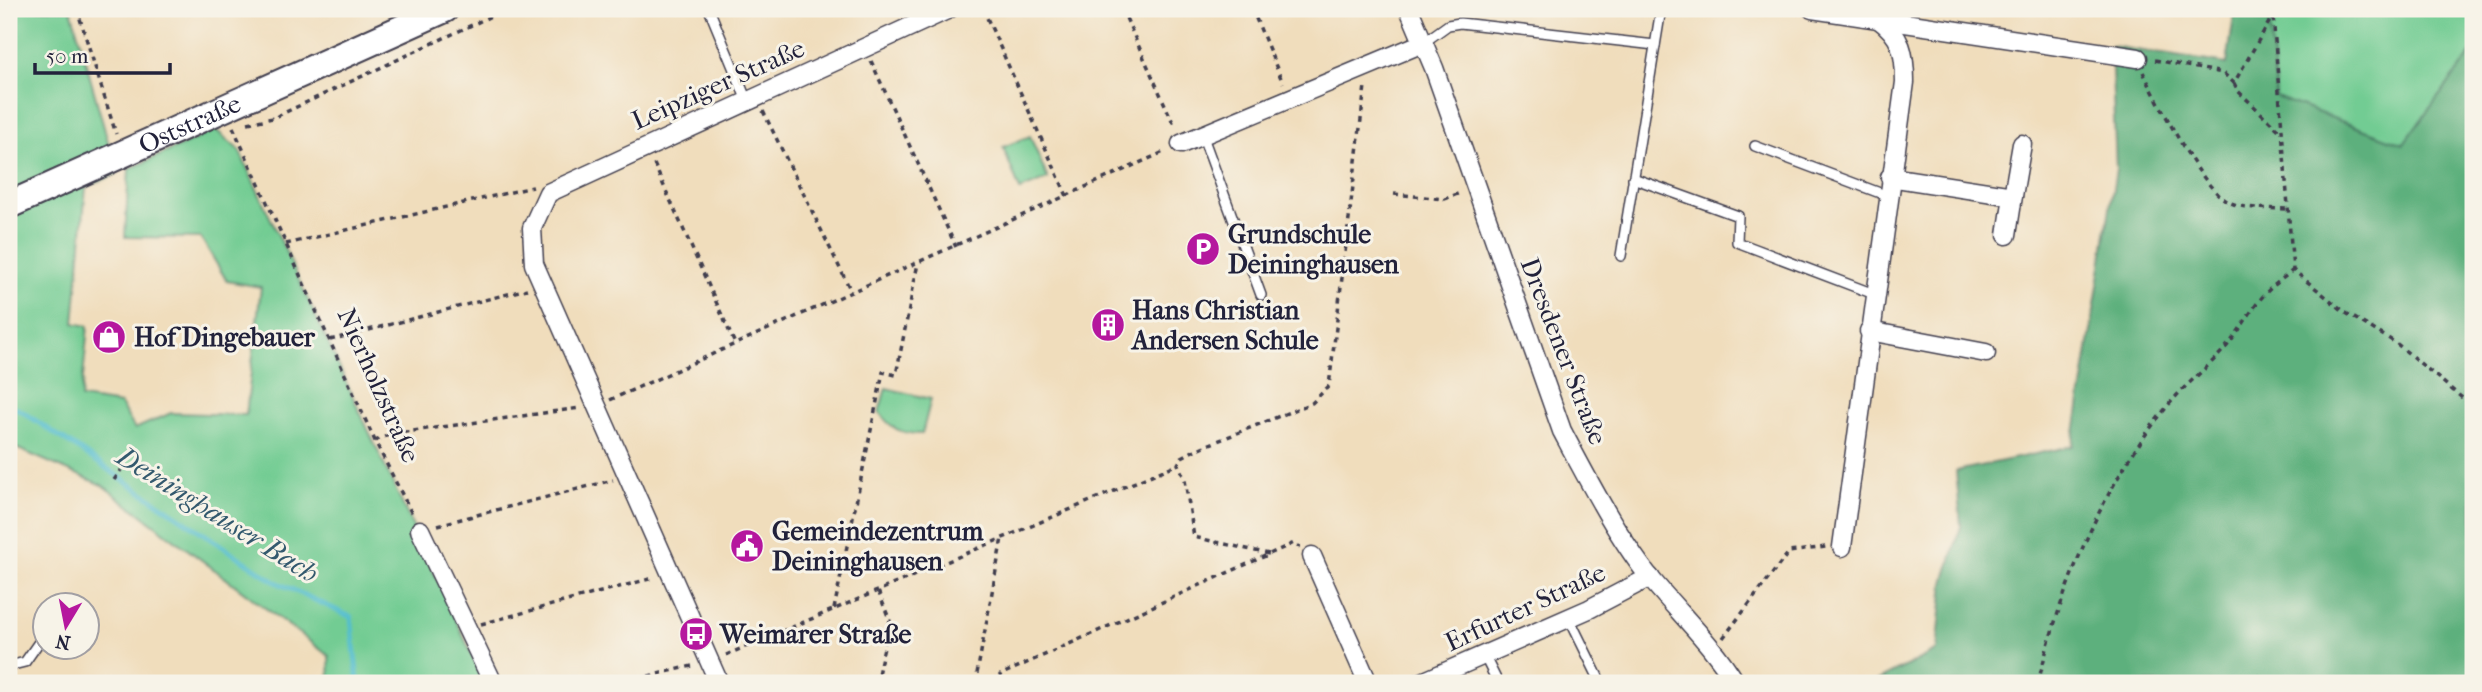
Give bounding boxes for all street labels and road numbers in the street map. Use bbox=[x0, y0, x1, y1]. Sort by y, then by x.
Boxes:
street label: Leipziger Straße bbox=[627, 32, 810, 136]
street label: Oststraße bbox=[134, 88, 246, 161]
street label: Dresdener Straße bbox=[1514, 253, 1613, 449]
street label: Nierholzstraße bbox=[331, 303, 426, 467]
street label: Erfurter Straße bbox=[1440, 557, 1610, 658]

